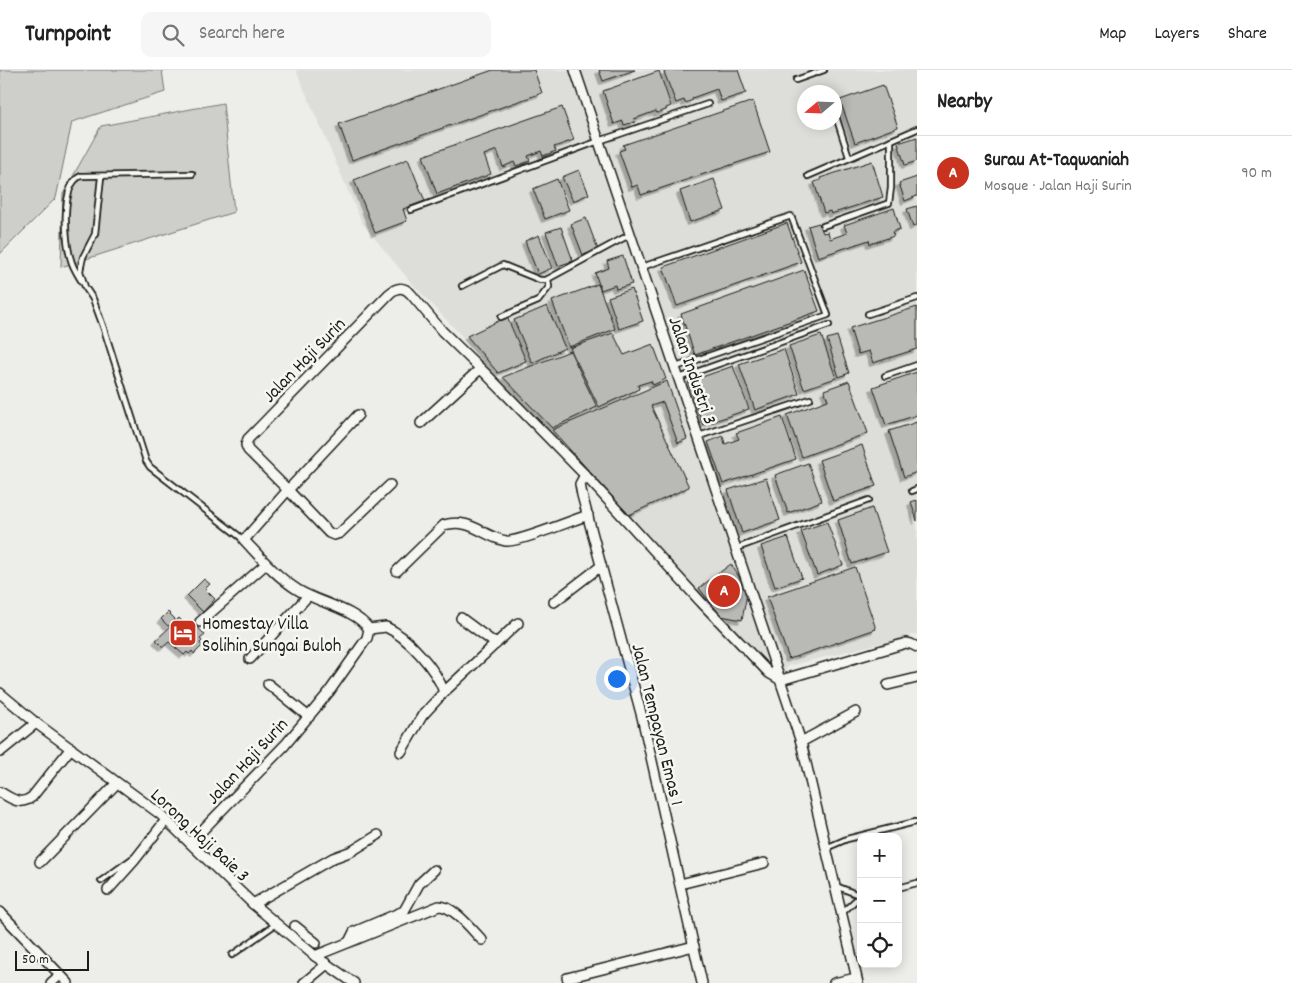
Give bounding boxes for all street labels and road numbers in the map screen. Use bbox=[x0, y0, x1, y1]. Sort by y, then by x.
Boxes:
street label: Jalan Haji Surin bbox=[258, 313, 353, 410]
street label: Jalan Industri 3 bbox=[660, 314, 722, 429]
street label: Jalan Tempayan Emas 1 bbox=[622, 641, 689, 809]
street label: Jalan Haji Surin bbox=[201, 713, 296, 812]
street label: Lorong Haji Baie 3 bbox=[143, 783, 254, 890]

